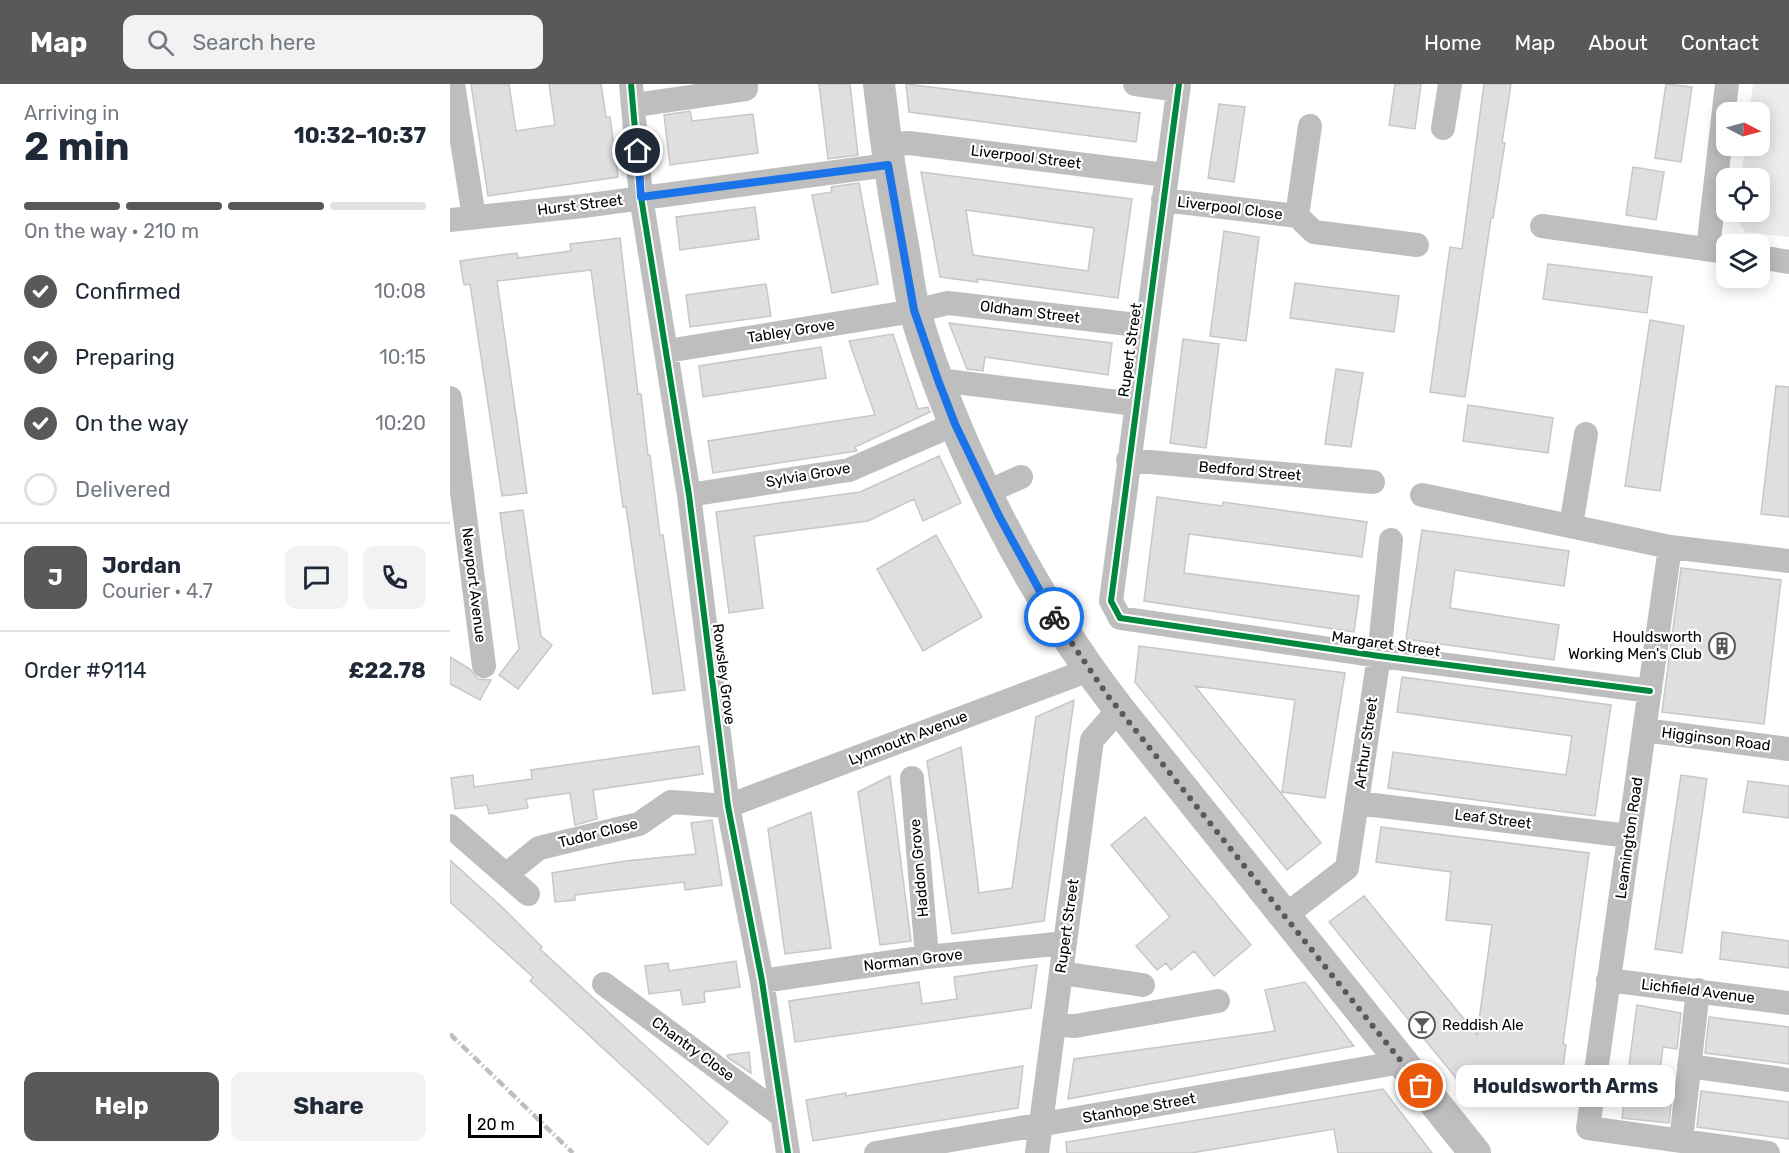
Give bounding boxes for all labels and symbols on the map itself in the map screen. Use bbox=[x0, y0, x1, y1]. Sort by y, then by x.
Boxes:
north arrow bbox=[1716, 102, 1770, 156]
pin bbox=[612, 125, 663, 176]
street label: Liverpool Street bbox=[970, 141, 1082, 173]
street label: Hurst Street bbox=[536, 191, 624, 219]
street label: Liverpool Close bbox=[1176, 193, 1284, 223]
street label: Oldham Street bbox=[979, 297, 1081, 327]
street label: Rupert Street bbox=[1114, 302, 1146, 398]
street label: Tabley Grove bbox=[746, 315, 836, 347]
street label: Bedford Street bbox=[1198, 458, 1302, 484]
street label: Sylvia Grove bbox=[764, 459, 852, 491]
street label: Newport Avenue bbox=[458, 527, 490, 643]
courier bbox=[1024, 587, 1084, 647]
street label: Rowsley Grove bbox=[709, 623, 739, 725]
street label: Margaret Street bbox=[1330, 627, 1442, 661]
place label: Houldsworth Working Men's Club bbox=[1568, 628, 1702, 663]
building icon: Houldsworth Working Men's Club bbox=[1707, 631, 1737, 661]
street label: Arthur Street bbox=[1351, 696, 1381, 790]
street label: Lynmouth Avenue bbox=[846, 707, 970, 769]
street label: Higginson Road bbox=[1661, 723, 1771, 755]
street label: Leamington Road bbox=[1612, 776, 1646, 900]
street label: Leaf Street bbox=[1453, 805, 1533, 833]
street label: Tudor Close bbox=[556, 814, 640, 852]
street label: Haddon Grove bbox=[906, 818, 932, 918]
street label: Rupert Street bbox=[1051, 878, 1083, 974]
street label: Norman Grove bbox=[862, 945, 964, 975]
street label: Lichfield Avenue bbox=[1640, 975, 1756, 1007]
bar icon: Reddish Ale bbox=[1407, 1010, 1437, 1040]
street label: Chantry Close bbox=[648, 1013, 738, 1085]
place label: Reddish Ale bbox=[1442, 1016, 1524, 1034]
pin bbox=[1395, 1060, 1446, 1111]
callout: Houldsworth Arms bbox=[1457, 1065, 1676, 1107]
street label: Stanhope Street bbox=[1081, 1089, 1197, 1127]
scale bar bbox=[468, 1111, 542, 1138]

